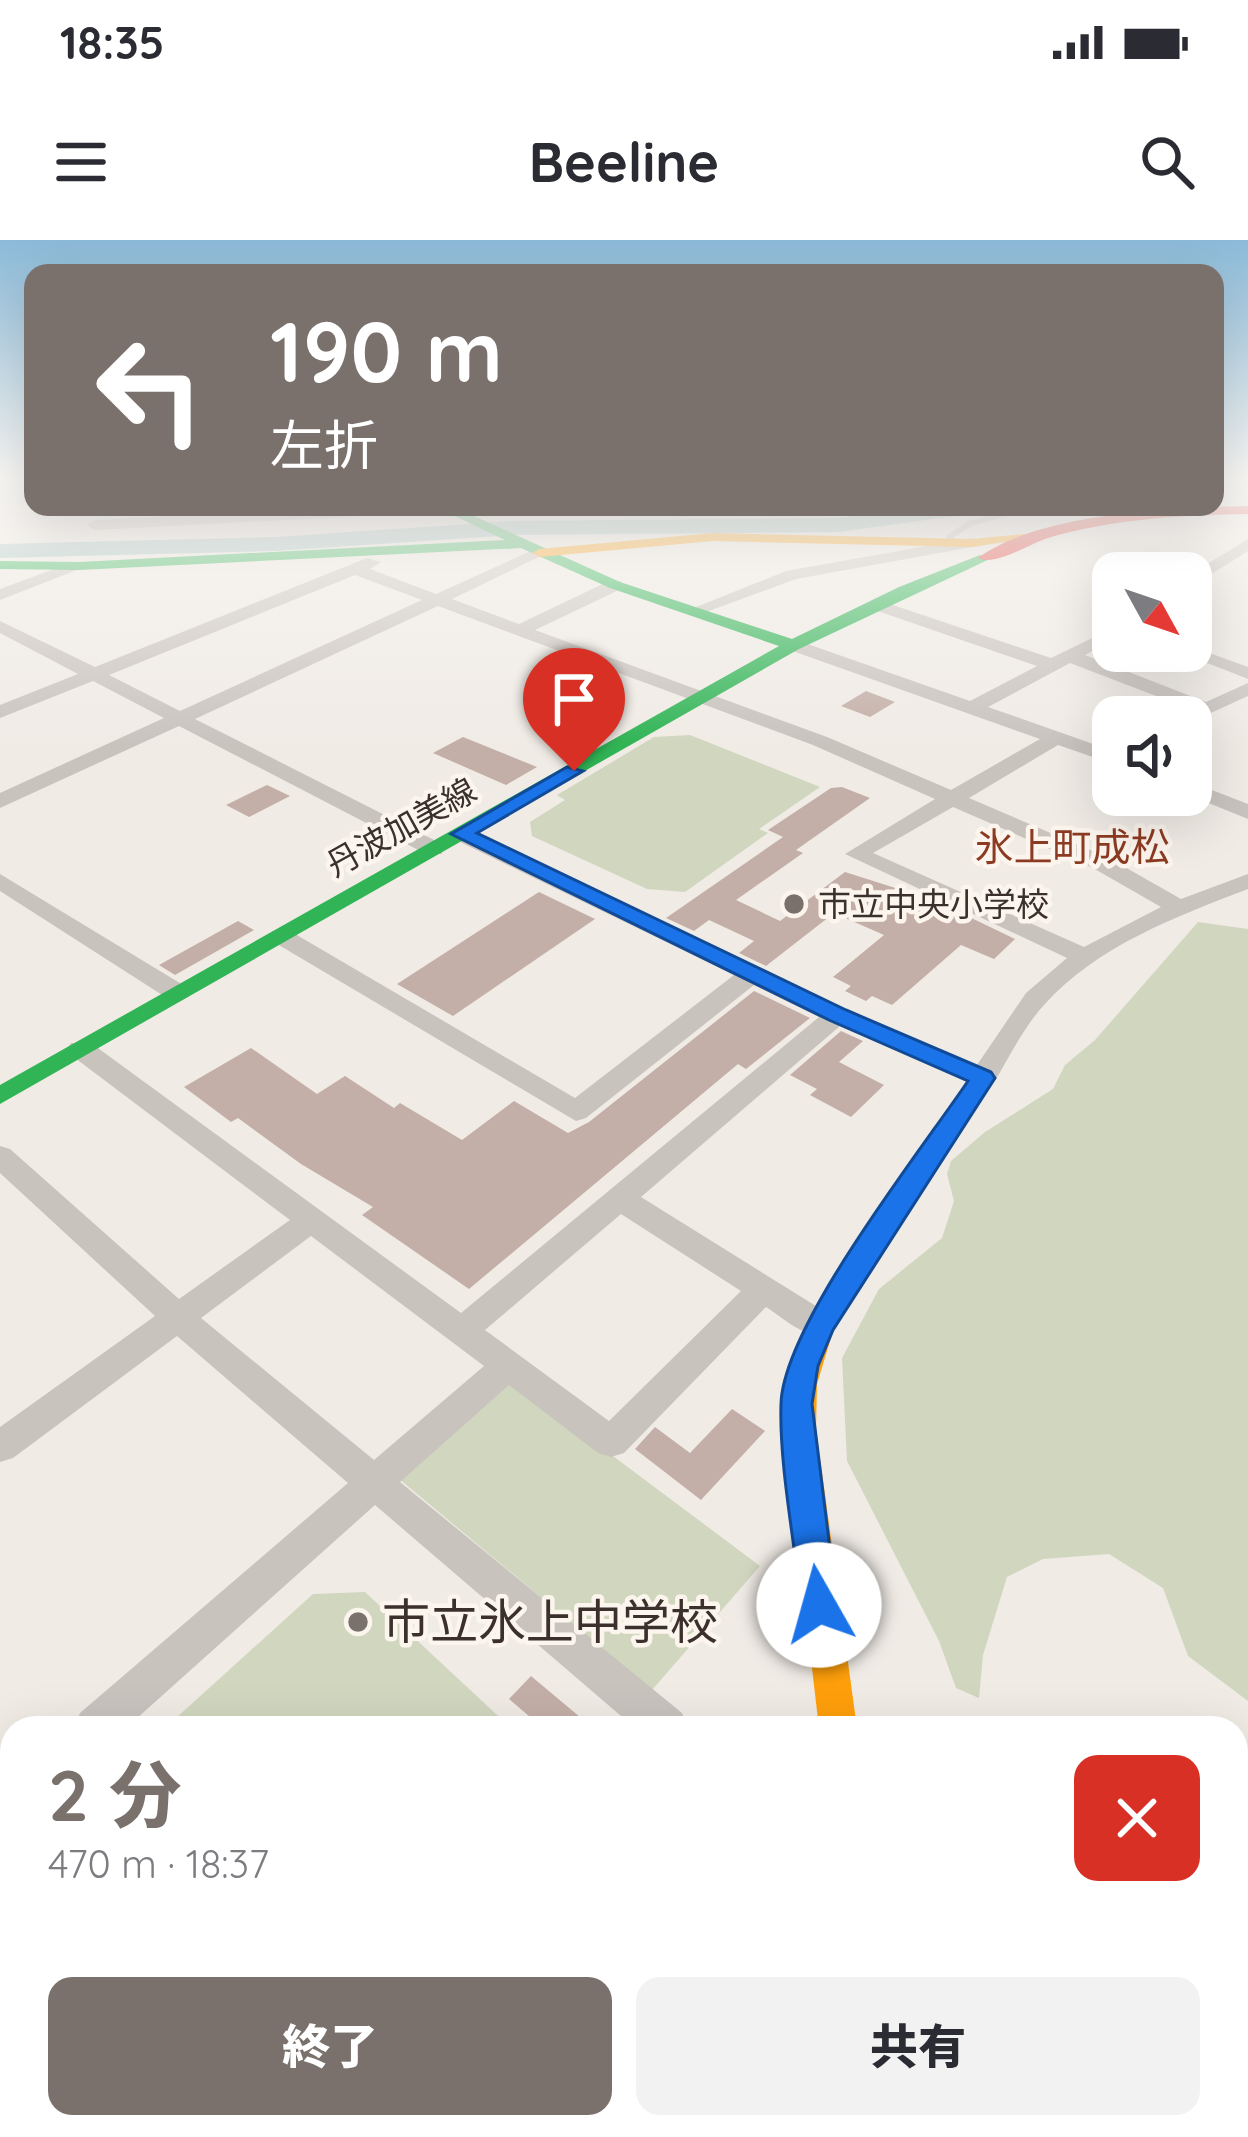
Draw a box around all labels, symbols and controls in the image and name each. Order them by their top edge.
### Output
text: 18:35 [60,14,165,70]
text: Beeline [529,128,719,196]
icon: menu [48,129,114,195]
icon: search [1134,129,1200,195]
text: 190 m [270,298,503,403]
icon: left [72,312,228,468]
text: 左折 [270,411,378,479]
north arrow [1092,552,1212,672]
map controls [1092,552,1212,816]
pin [523,648,625,771]
icon: arrive [541,666,607,732]
button: sound [1092,696,1212,816]
street label: 丹波加美線 [319,769,483,884]
district label: 氷上町成松 [974,822,1170,871]
place label: 市立中央小学校 [818,883,1049,924]
marker: 市立中央小学校 [781,891,807,917]
position arrow [756,1542,882,1668]
place label: 市立氷上中学校 [382,1591,718,1651]
marker: 市立氷上中学校 [345,1609,371,1635]
text: 2 分 [48,1749,181,1839]
button: close [1074,1755,1200,1881]
text: 470 m · 18:37 [48,1839,269,1888]
button: 終了 [48,1977,612,2115]
button: 共有 [636,1977,1200,2115]

